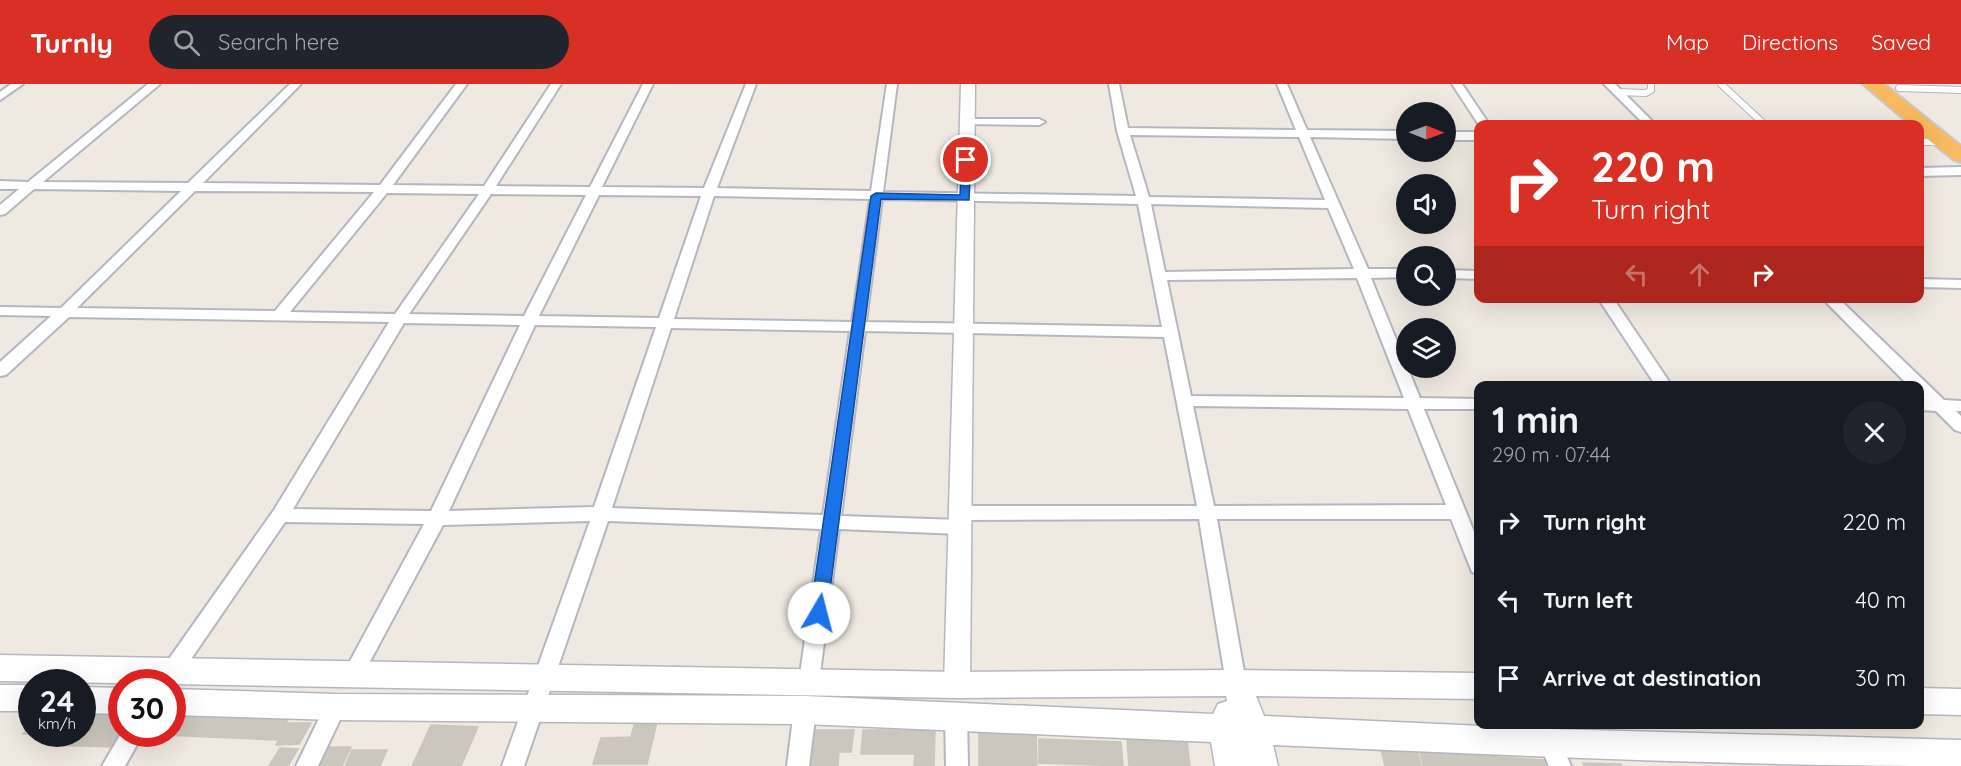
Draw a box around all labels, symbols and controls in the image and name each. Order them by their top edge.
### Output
search box [149,15,569,69]
text: Turnly [30,25,113,60]
icon: search [170,26,203,59]
text: Search here [218,28,339,56]
text: Map [1666,29,1709,55]
text: Directions [1742,29,1838,55]
text: Saved [1871,29,1931,55]
north arrow [1396,102,1456,162]
map controls [1396,102,1456,378]
pin [940,134,991,185]
text: 220 m [1591,140,1715,193]
icon: arrive [949,143,982,176]
icon: right [1492,144,1570,222]
button: sound [1396,174,1456,234]
text: Turn right [1591,192,1710,226]
button: search [1396,246,1456,306]
icon: left [1620,258,1653,291]
icon: ahead [1683,258,1716,291]
icon: right [1746,258,1779,291]
button: layers [1396,318,1456,378]
text: 1 min [1492,397,1579,442]
button: close [1843,401,1906,464]
text: 290 m · 07:44 [1492,442,1611,467]
icon: right [1492,506,1525,539]
text: Turn right [1543,508,1647,536]
text: 220 m [1842,508,1906,536]
position arrow [787,581,851,645]
icon: left [1492,584,1525,617]
text: Turn left [1543,586,1633,614]
text: 40 m [1855,586,1906,614]
icon: arrive [1492,662,1525,695]
text: Arrive at destination [1543,664,1761,692]
text: 30 m [1855,664,1906,692]
speed limit sign: 30 [108,669,186,747]
text: 24 [40,682,74,720]
text: km/h [38,714,76,733]

